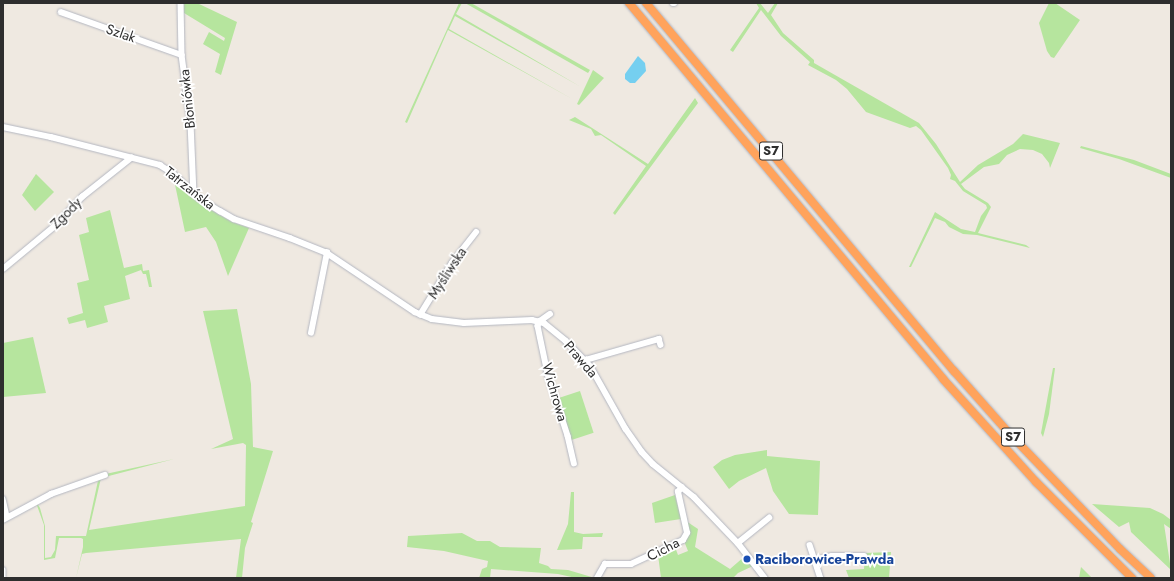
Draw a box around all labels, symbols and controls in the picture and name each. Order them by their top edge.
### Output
street label: Szlak [104,20,138,46]
street label: Błoniówka [176,69,198,129]
road number: S7 [759,140,783,162]
street label: Tatrzańska [161,163,219,213]
street label: Zgody [47,194,85,232]
street label: Myśliwska [424,244,470,302]
street label: Prawda [561,337,601,381]
street label: Wichrowa [539,361,571,423]
road number: S7 [1001,426,1025,448]
street label: Cicha [644,534,682,564]
place label: Raciborowice-Prawda [755,551,894,567]
marker: Raciborowice-Prawda [742,554,752,564]

